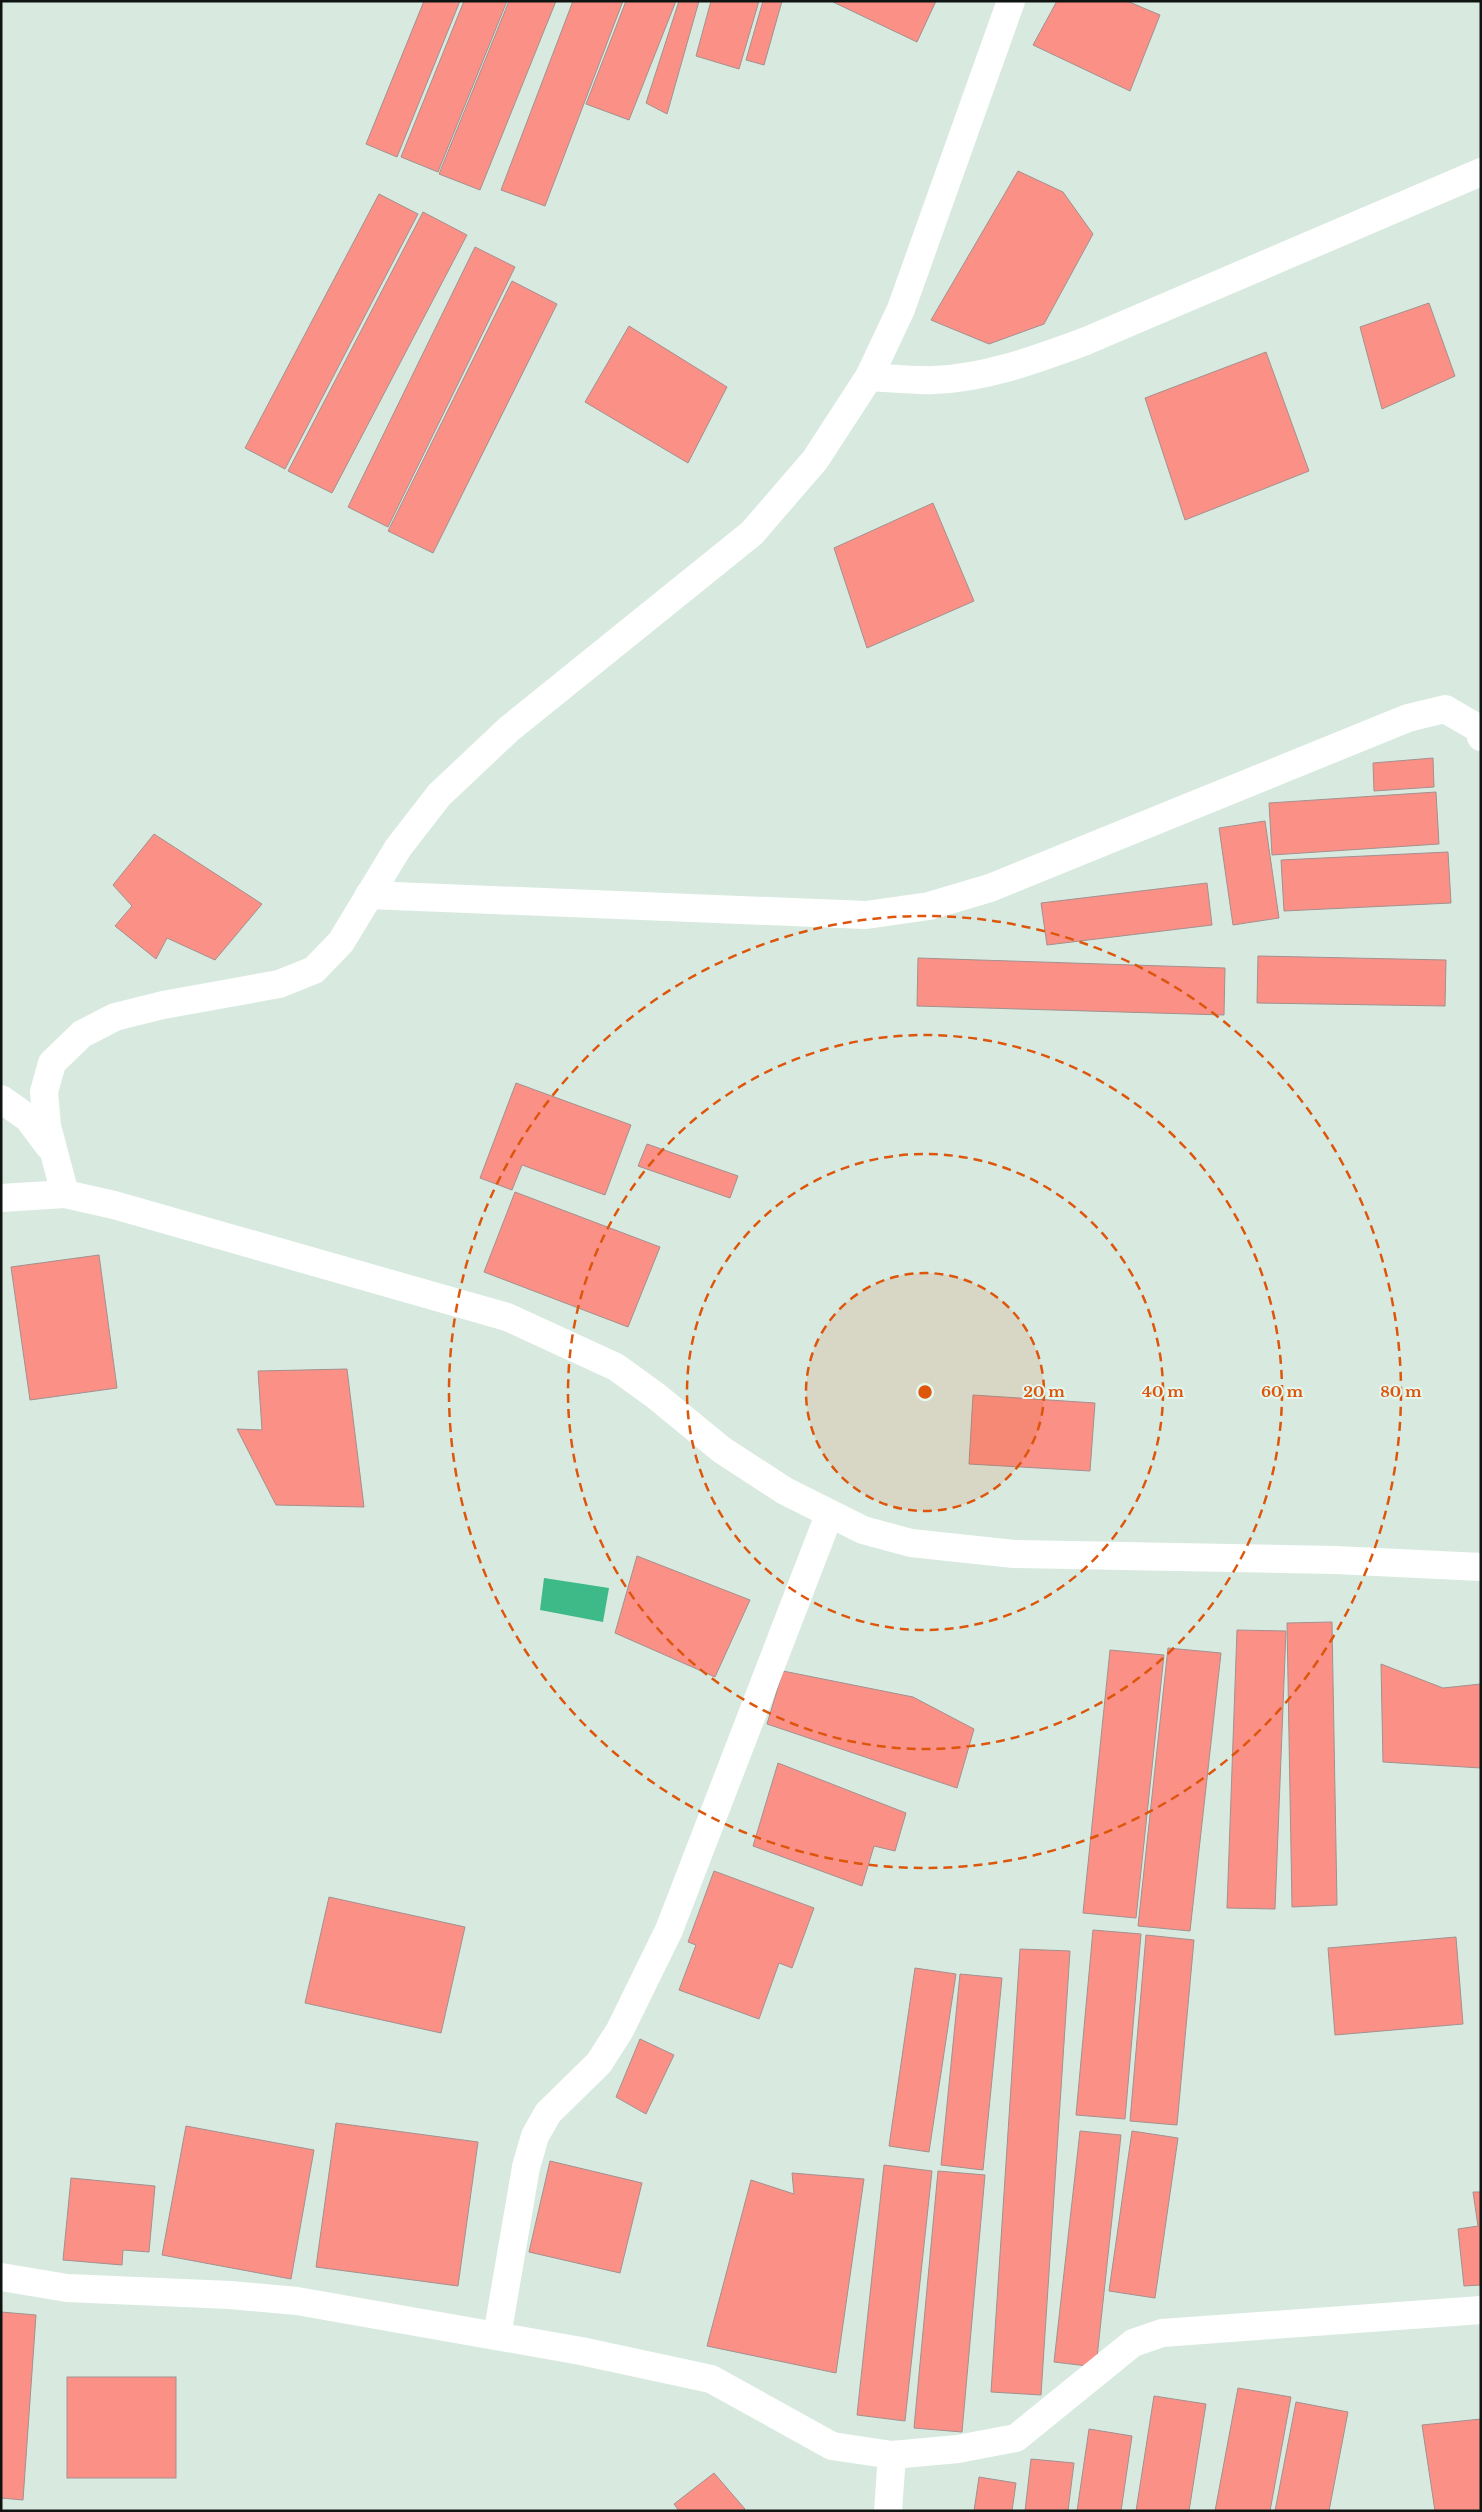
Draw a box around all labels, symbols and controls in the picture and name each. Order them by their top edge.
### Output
text: 20 m [1023,1382,1065,1401]
text: 40 m [1142,1382,1184,1401]
text: 60 m [1261,1382,1303,1401]
text: 80 m [1380,1382,1422,1401]
centre of rings [916,1383,934,1401]

